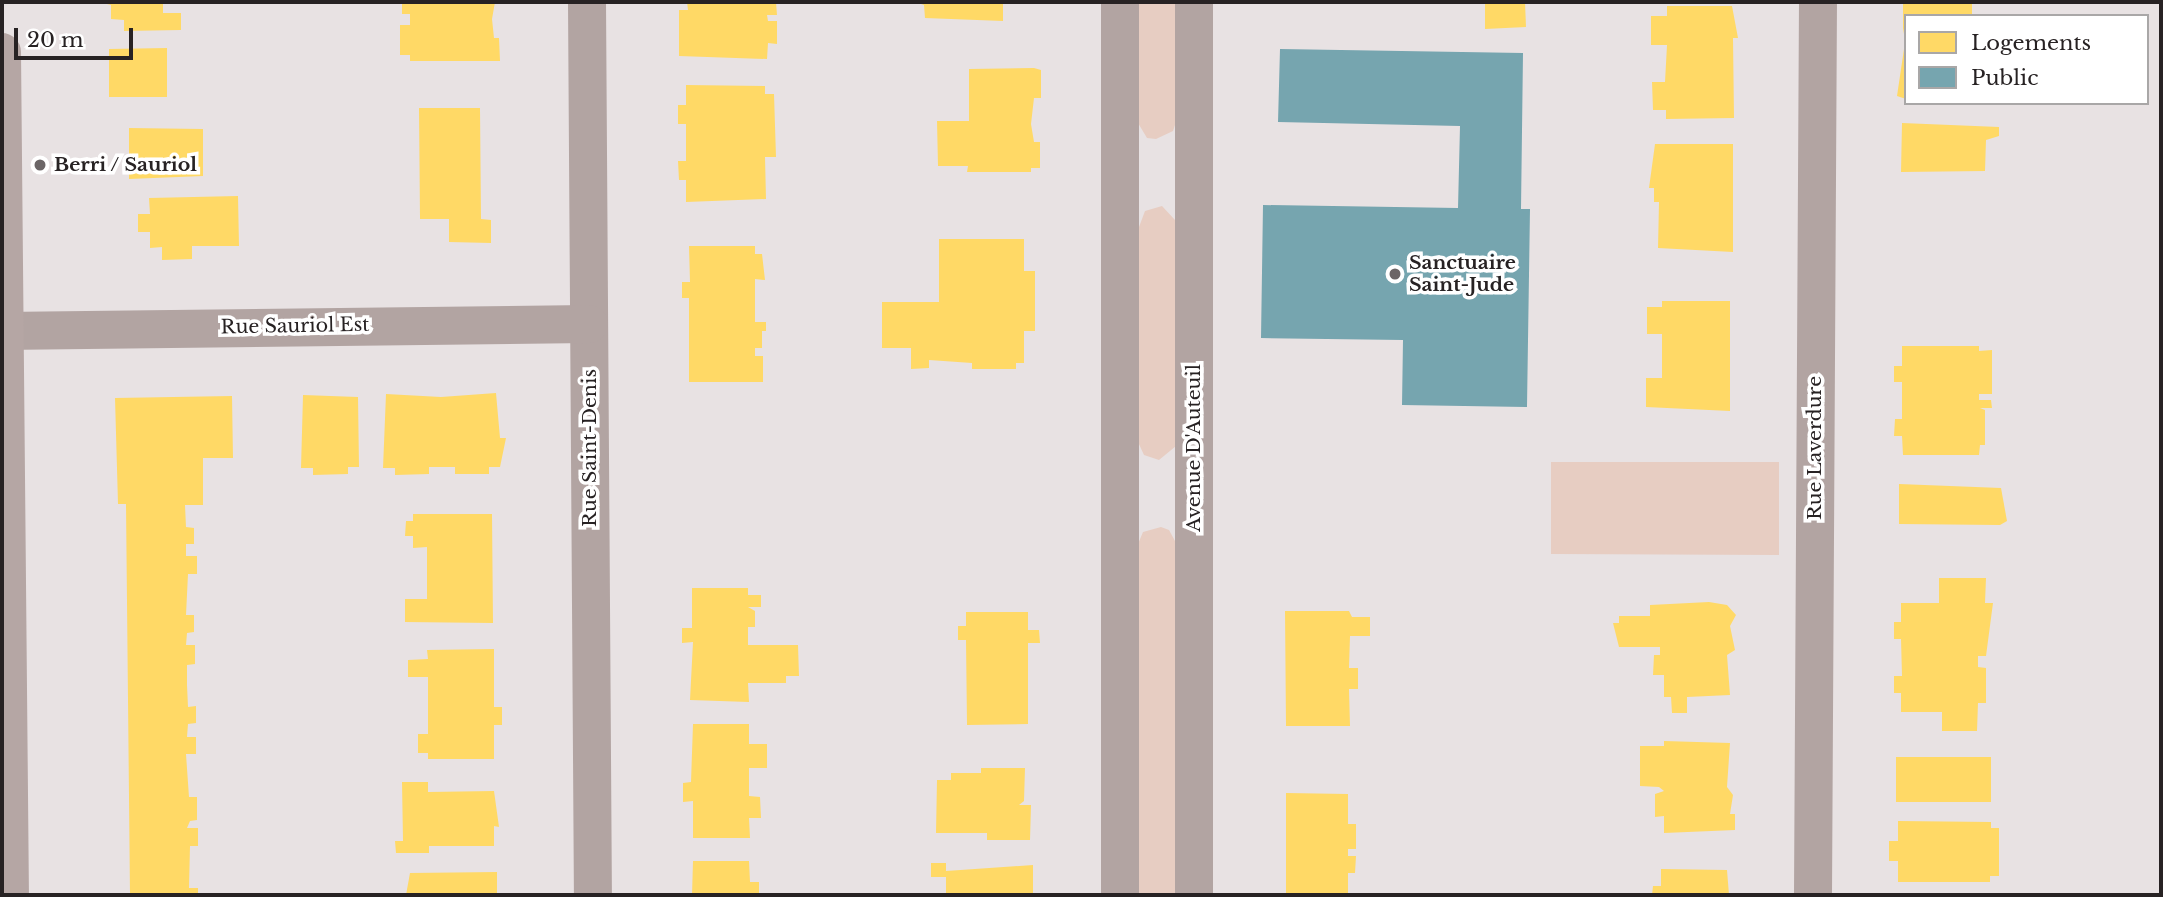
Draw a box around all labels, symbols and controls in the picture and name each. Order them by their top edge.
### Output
scale bar [18,14,136,58]
legend [1904,14,2149,105]
text: 20 m [27,27,84,53]
text: Logements [1971,30,2091,56]
text: Public [1971,65,2038,91]
place label: Berri / Sauriol [54,154,198,176]
marker: Berri / Sauriol [32,157,48,173]
place label: Sanctuaire Saint-Jude [1409,252,1516,296]
marker: Sanctuaire Saint-Jude [1387,266,1403,282]
street label: Rue Sauriol Est [220,313,370,339]
street label: Avenue D'Auteuil [1183,364,1205,532]
street label: Rue Saint-Denis [579,369,601,527]
street label: Rue Laverdure [1804,376,1826,520]

